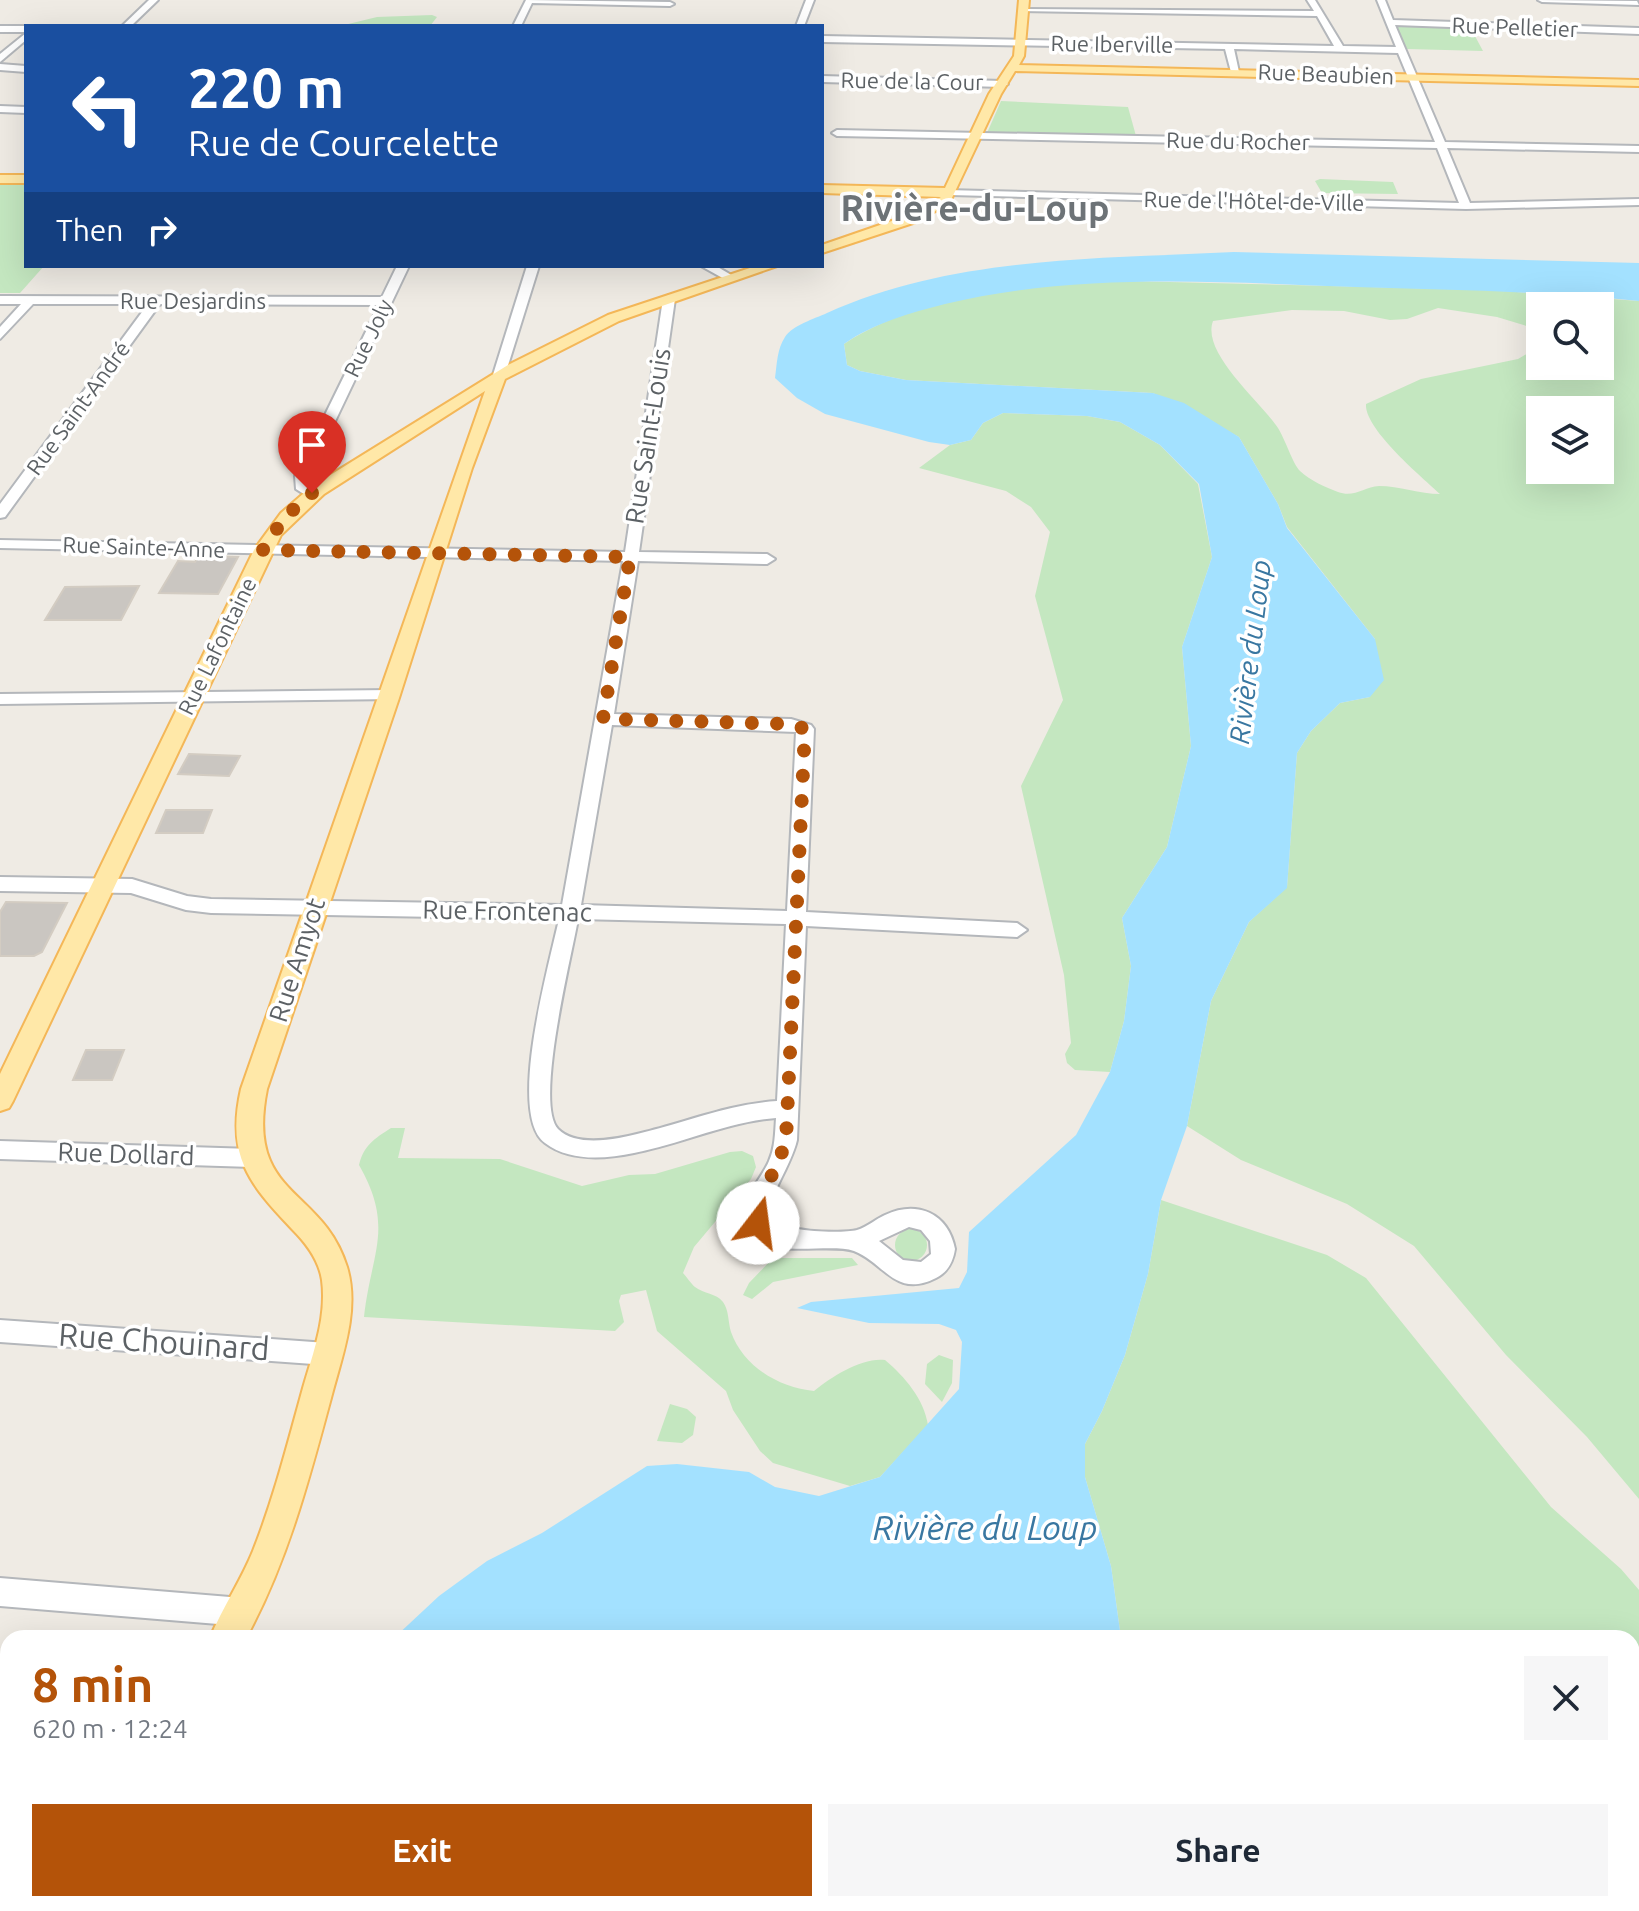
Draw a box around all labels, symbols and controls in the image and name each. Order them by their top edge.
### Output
street label: Rue Pelletier [1451,12,1579,41]
street label: Rue Iberville [1050,30,1174,57]
icon: left [56,56,160,160]
text: 220 m [188,56,344,119]
street label: Rue Beaubien [1257,59,1395,88]
street label: Rue de la Cour [840,67,984,94]
text: Rue de Courcelette [188,122,499,163]
street label: Rue du Rocher [1166,127,1311,154]
street label: Rue de l'Hôtel-de-Ville [1143,186,1365,215]
district label: Rivière-du-Loup [840,187,1110,228]
icon: right [140,208,184,252]
text: Then [56,213,124,247]
street label: Rue Desjardins [120,288,266,313]
map controls [1526,292,1614,484]
button: search [1526,292,1614,380]
street label: Rue Joly [338,294,397,381]
street label: Rue Saint-André [21,336,134,479]
street label: Rue Saint-Louis [619,346,676,526]
button: layers [1526,396,1614,484]
pin [278,411,346,493]
icon: arrive [290,423,334,467]
street label: Rue Sainte-Anne [62,531,226,562]
water label: Rivière du Loup [1223,558,1276,746]
street label: Rue Lafontaine [172,573,261,719]
street label: Rue Amyot [263,894,330,1025]
street label: Rue Frontenac [422,895,592,926]
street label: Rue Dollard [57,1137,195,1170]
position arrow [716,1181,800,1265]
street label: Rue Chouinard [57,1316,271,1366]
water label: Rivière du Loup [873,1508,1097,1546]
button: close [1524,1656,1608,1740]
text: 8 min [32,1657,153,1711]
text: 620 m · 12:24 [32,1714,188,1743]
button: Exit [32,1804,812,1896]
button: Share [828,1804,1608,1896]

